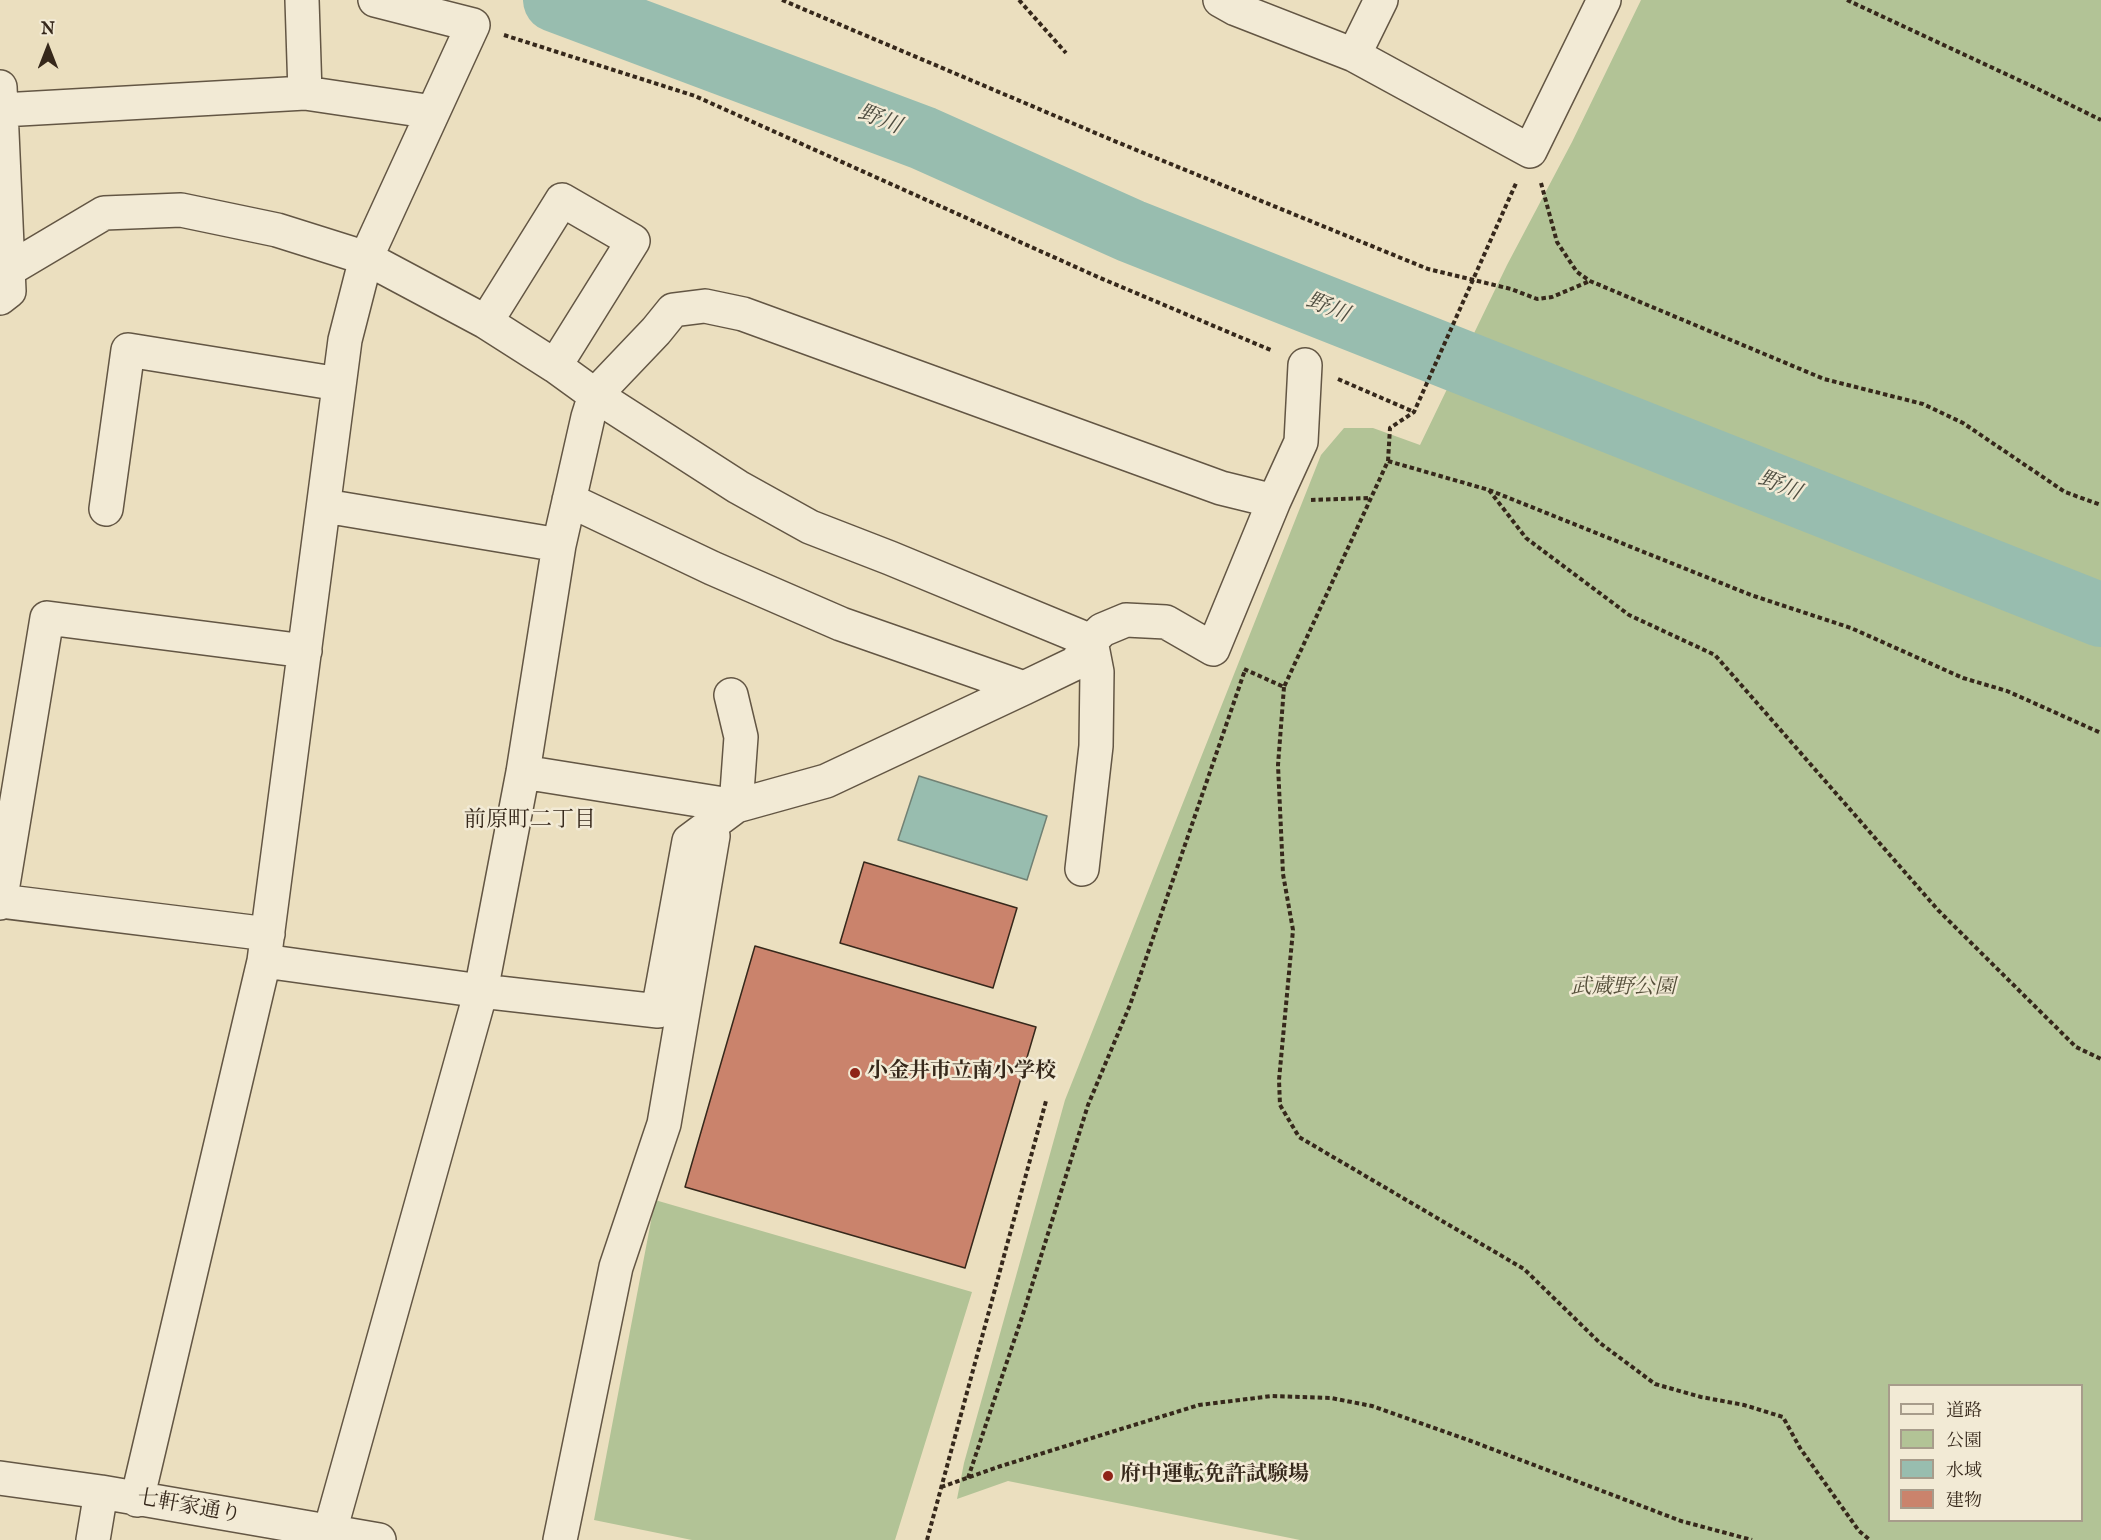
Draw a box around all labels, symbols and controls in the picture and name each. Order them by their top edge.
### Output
north arrow [18,18,78,78]
text: N [41,20,55,40]
water label: 野川 [854,101,904,141]
water label: 野川 [1302,289,1352,329]
water label: 野川 [1754,467,1804,507]
district label: 前原町二丁目 [464,808,596,834]
park label: 武蔵野公園 [1571,976,1675,1002]
place label: 小金井市立南小学校 [867,1060,1056,1086]
marker: 小金井市立南小学校 [848,1066,862,1080]
legend [1888,1384,2083,1522]
text: 道路 [1946,1400,1982,1423]
text: 公園 [1946,1430,1982,1453]
text: 水域 [1946,1460,1982,1483]
place label: 府中運転免許試験場 [1120,1463,1309,1489]
marker: 府中運転免許試験場 [1101,1469,1115,1483]
street label: 七軒家通り [135,1486,243,1530]
text: 建物 [1946,1490,1982,1513]

